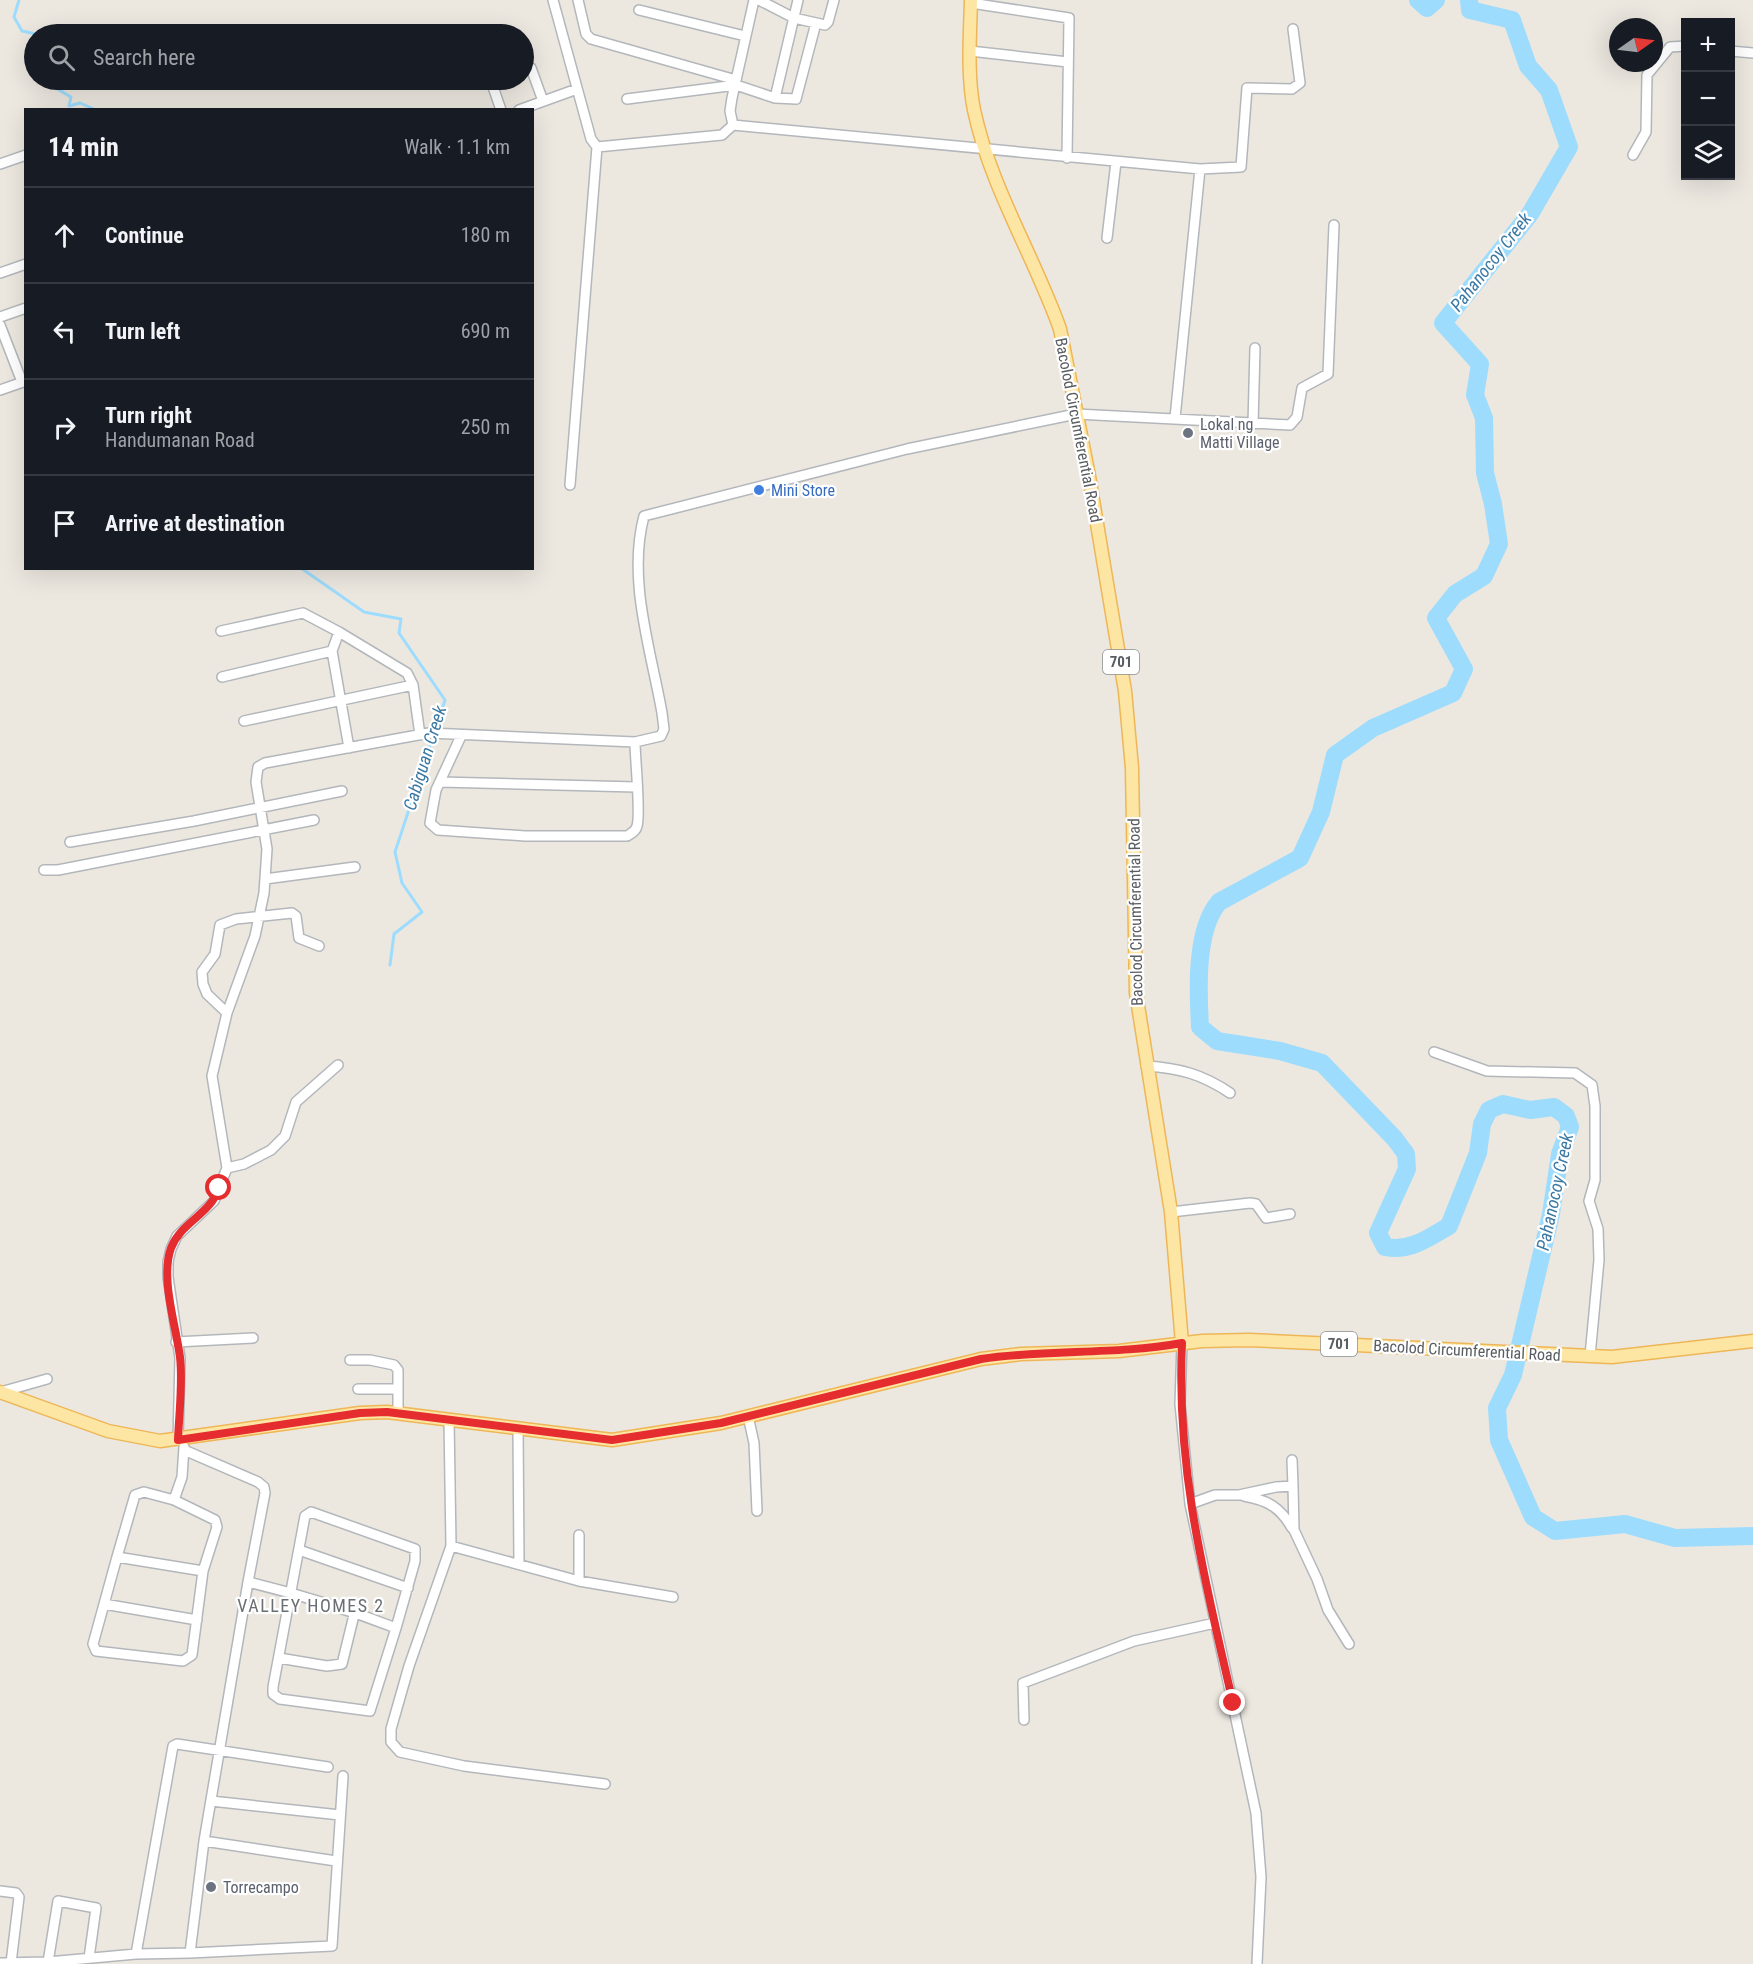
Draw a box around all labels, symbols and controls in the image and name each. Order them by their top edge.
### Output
north arrow [1609,18,1663,72]
map controls [1681,18,1735,180]
button: + [1681,18,1735,72]
search box [24,24,534,90]
icon: search [45,41,78,74]
text: Search here [93,45,195,70]
button: − [1681,72,1735,126]
button: layers [1681,126,1735,180]
text: 14 min [48,132,119,162]
text: Walk · 1.1 km [404,135,510,159]
water label: Pahanocoy Creek [1446,207,1536,315]
icon: ahead [48,219,81,252]
text: Continue [105,223,184,248]
text: 180 m [461,223,510,247]
icon: left [48,315,81,348]
text: Turn left [105,319,180,344]
text: 690 m [461,319,510,343]
street label: Bacolod Circumferential Road [1051,336,1106,524]
text: Turn right [105,403,192,428]
icon: right [48,411,81,444]
text: 250 m [461,415,510,439]
place label: Lokal ng Matti Village [1200,415,1280,452]
marker: Lokal ng Matti Village [1181,426,1195,440]
text: Handumanan Road [105,428,255,452]
place label: Mini Store [771,481,835,500]
marker: Mini Store [752,483,766,497]
icon: arrive [48,507,81,540]
text: Arrive at destination [105,511,285,536]
road number: 701 [1103,650,1139,674]
water label: Cabiguan Creek [399,702,451,813]
street label: Bacolod Circumferential Road [1124,818,1147,1006]
water label: Pahanocoy Creek [1532,1130,1577,1252]
route start [205,1174,231,1200]
road number: 701 [1321,1332,1357,1356]
street label: Bacolod Circumferential Road [1373,1336,1561,1365]
district label: VALLEY HOMES 2 [237,1595,385,1616]
route end [1219,1689,1245,1715]
place label: Torrecampo [223,1878,299,1897]
marker: Torrecampo [204,1880,218,1894]

